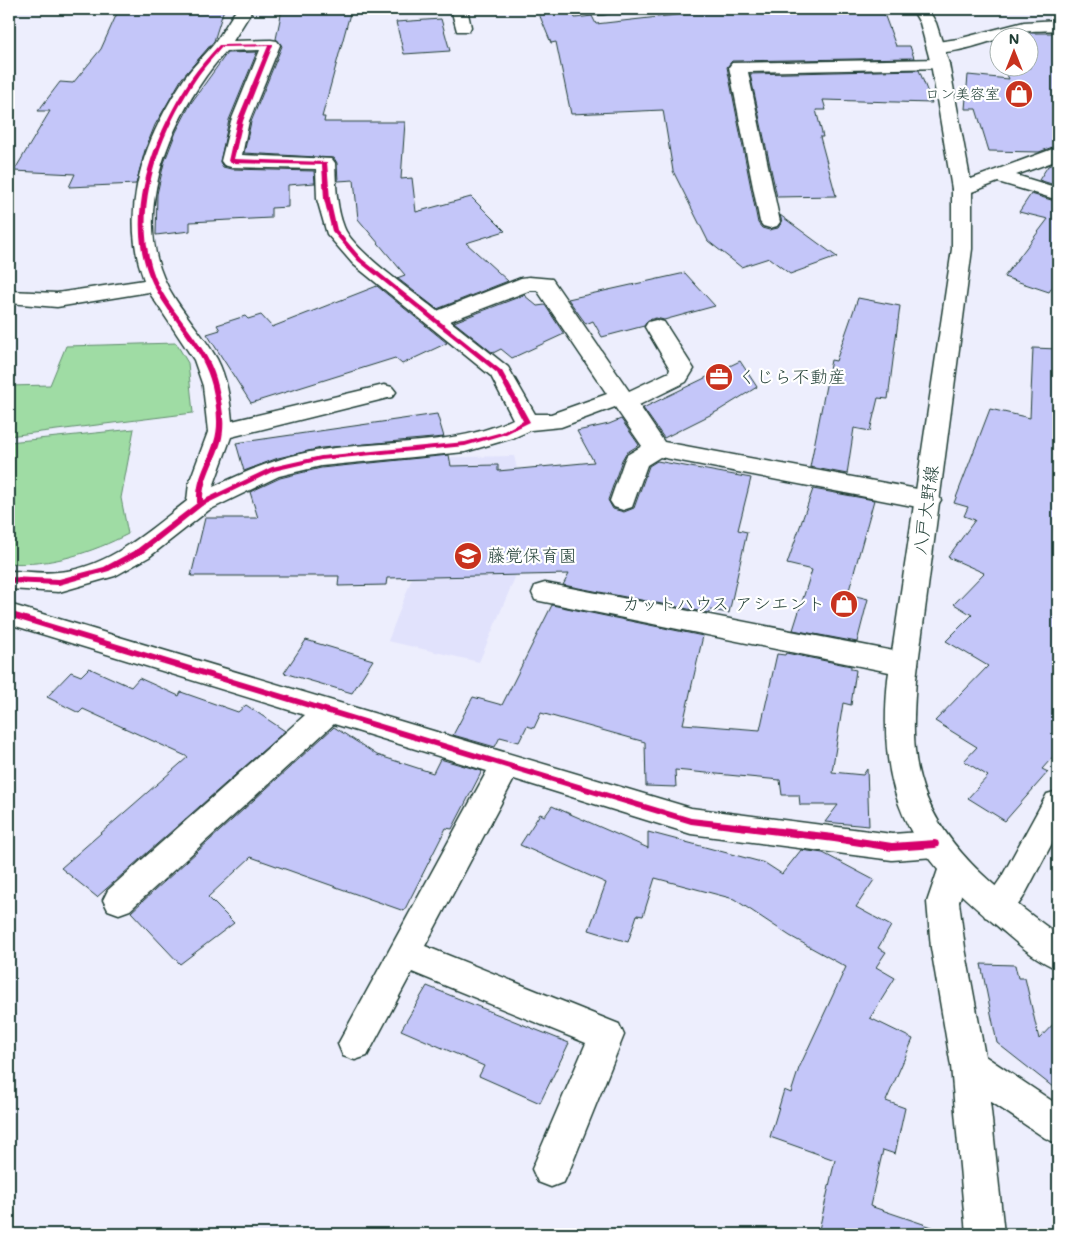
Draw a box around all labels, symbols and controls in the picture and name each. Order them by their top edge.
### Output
north arrow [990,28,1040,78]
text: N [1009,29,1019,48]
shop icon: ロン美容室 [1004,79,1034,109]
place label: ロン美容室 [925,83,1000,103]
office icon: くじら不動産 [704,362,734,392]
place label: くじら不動産 [738,364,846,388]
street label: 八戸大野線 [907,464,943,556]
school or university icon: 藤覚保育園 [453,541,483,571]
place label: 藤覚保育園 [487,543,577,567]
shop icon: カットハウス アシエント [829,589,859,619]
place label: カットハウス アシエント [622,591,825,615]

